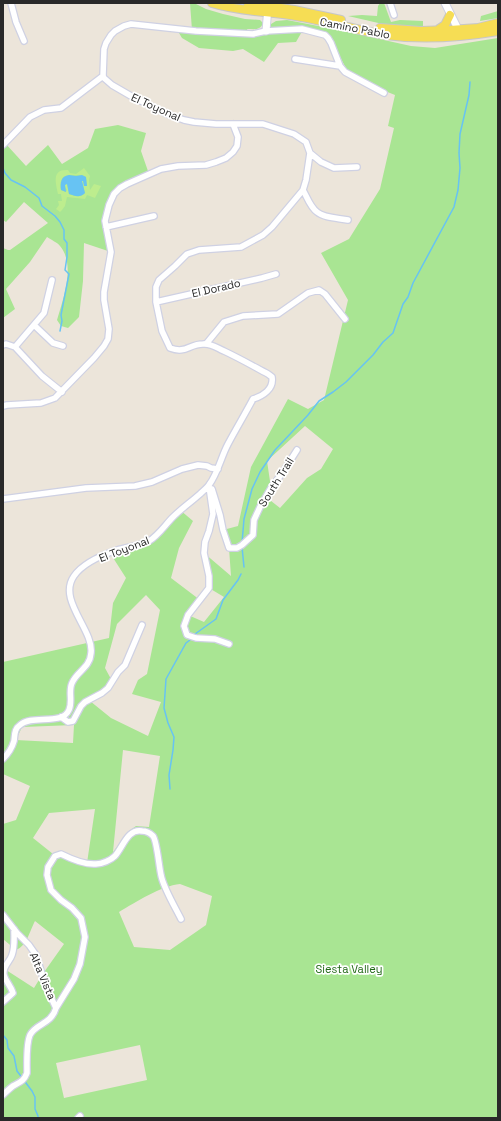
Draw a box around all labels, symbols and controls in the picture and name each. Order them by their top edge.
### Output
street label: Camino Pablo [319,14,392,42]
street label: El Toyonal [129,90,183,124]
street label: El Dorado [190,276,242,300]
street label: South Trail [255,455,297,509]
street label: El Toyonal [97,533,151,565]
street label: Alta Vista [27,950,60,1002]
park label: Siesta Valley [315,962,383,976]

